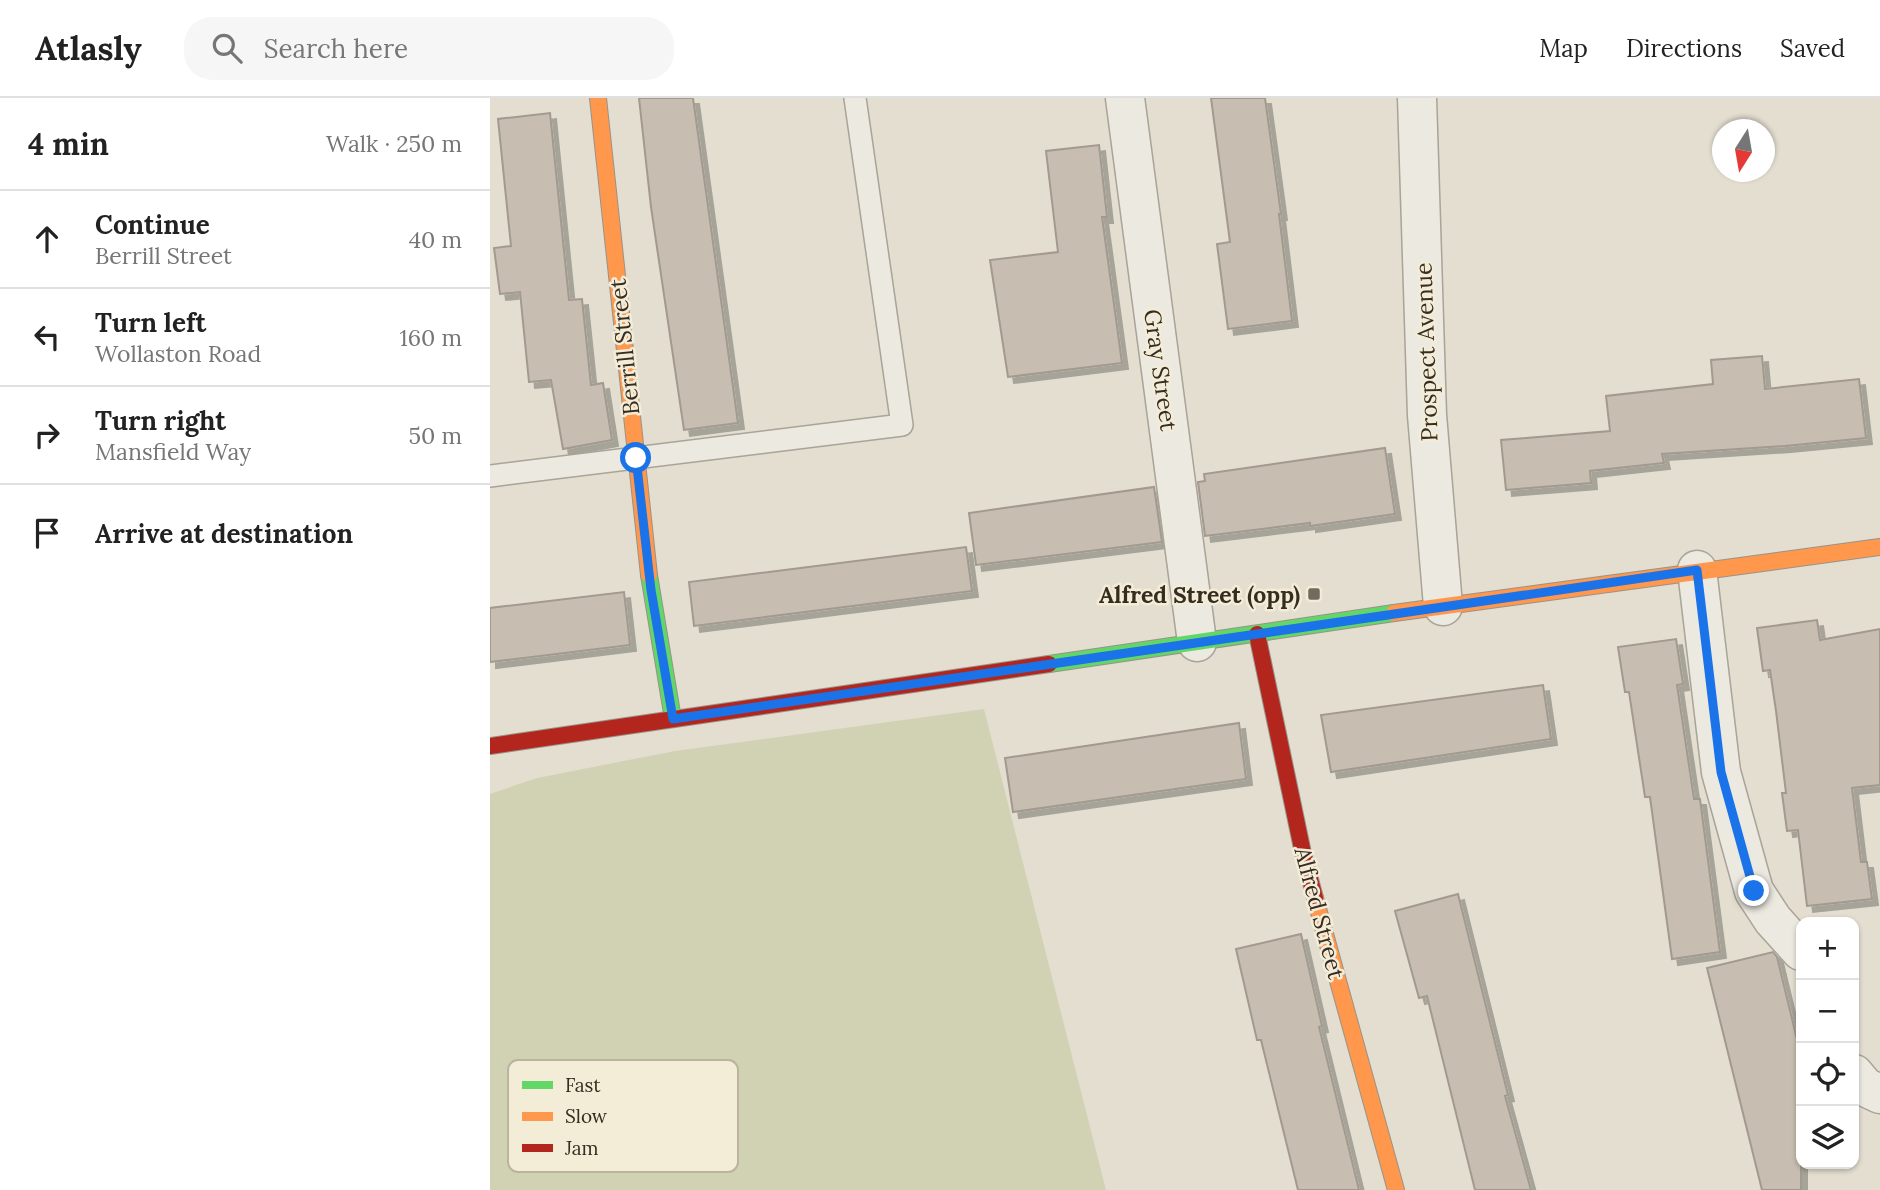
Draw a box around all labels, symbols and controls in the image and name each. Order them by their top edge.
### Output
search box [184,17,674,80]
text: Atlasly [35,27,142,69]
icon: search [208,29,246,67]
text: Search here [264,32,408,65]
text: Map [1539,33,1588,64]
text: Directions [1626,33,1742,64]
text: Saved [1780,33,1845,64]
north arrow [1712,119,1775,182]
text: 4 min [28,125,109,163]
text: Walk · 250 m [326,129,462,158]
text: Continue [95,208,210,241]
icon: ahead [28,220,66,258]
text: 40 m [409,225,462,254]
text: Berrill Street [95,241,232,270]
street label: Prospect Avenue [1408,262,1444,442]
street label: Berrill Street [602,277,646,417]
text: Turn left [95,306,206,339]
street label: Gray Street [1138,307,1184,433]
icon: left [28,318,66,356]
text: 160 m [399,323,462,352]
text: Wollaston Road [95,339,261,368]
text: Turn right [95,404,226,437]
icon: right [28,416,66,454]
text: 50 m [409,421,462,450]
text: Mansfield Way [95,437,251,466]
route start [620,442,651,473]
icon: arrive [28,514,66,552]
text: Arrive at destination [95,517,353,550]
place label: Alfred Street (opp) [1099,580,1300,610]
marker: Alfred Street (opp) [1306,586,1322,602]
street label: Alfred Street [1288,843,1352,982]
route end [1738,875,1769,906]
map controls [1796,917,1859,1169]
button: + [1796,917,1859,980]
button: − [1796,980,1859,1043]
button: locate [1796,1043,1859,1106]
legend [508,1060,738,1172]
text: Fast [565,1073,601,1097]
text: Slow [565,1104,608,1128]
button: layers [1796,1106,1859,1169]
text: Jam [564,1136,599,1160]

